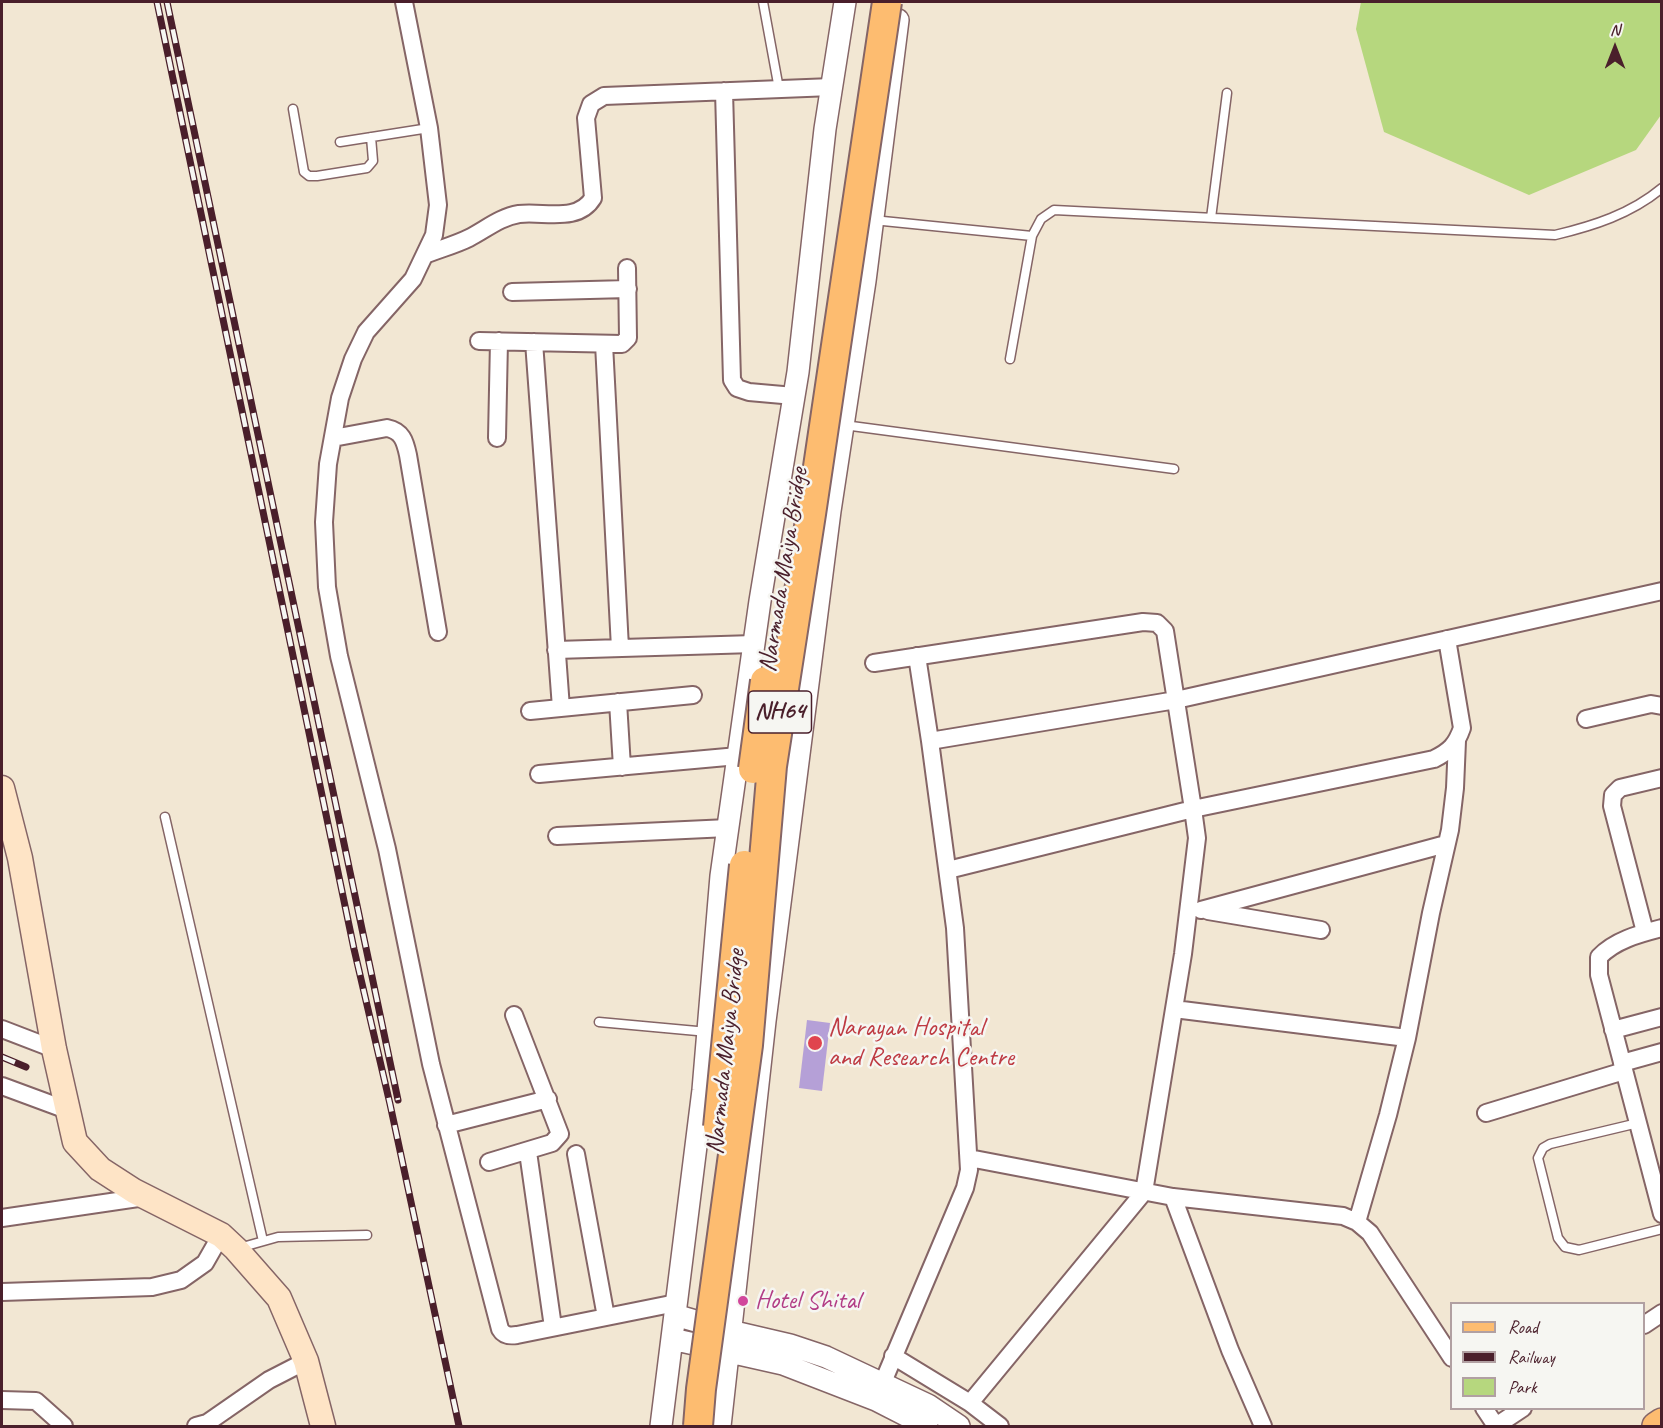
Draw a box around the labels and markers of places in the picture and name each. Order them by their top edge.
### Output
place label: Narayan Hospital and Research Centre [828,1012,1014,1074]
marker: Narayan Hospital and Research Centre [806,1034,824,1052]
place label: Hotel Shital [755,1285,860,1317]
marker: Hotel Shital [736,1294,750,1308]

